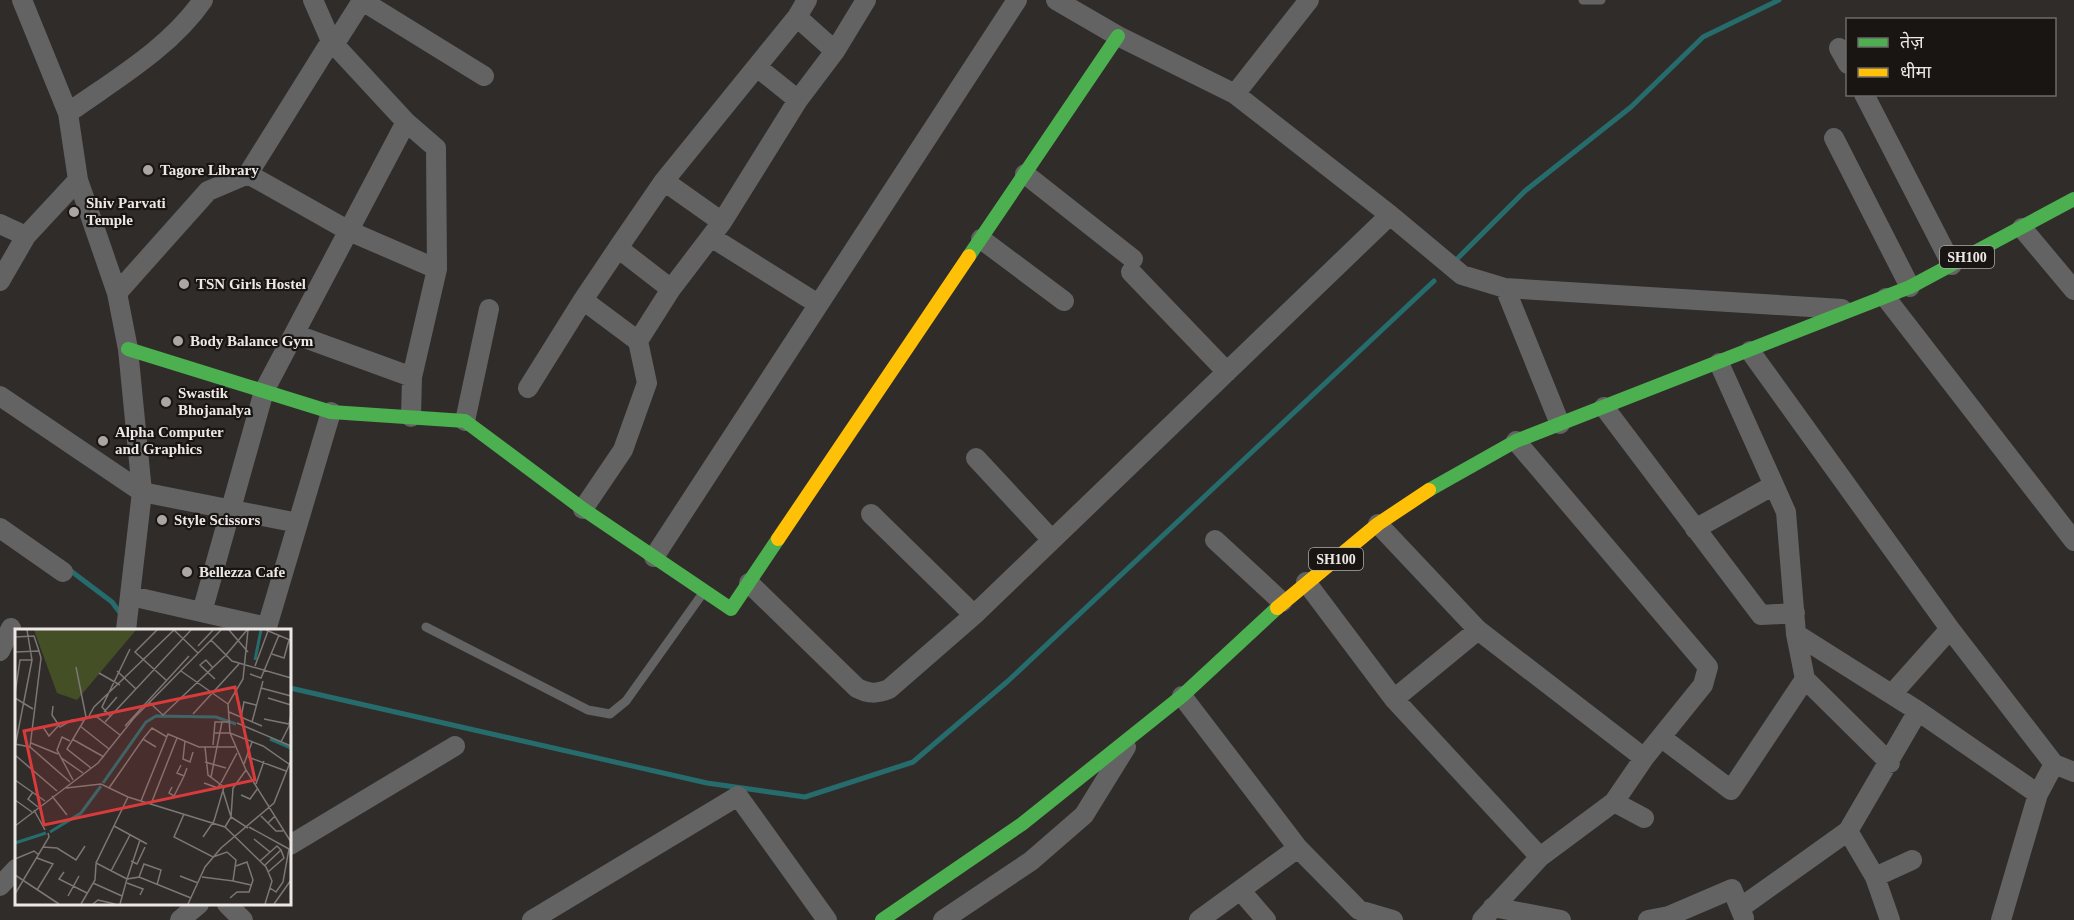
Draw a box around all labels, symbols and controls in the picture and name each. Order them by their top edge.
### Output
legend [1846,18,2056,96]
text: तेज़ [1900,31,1924,52]
text: धीमा [1900,62,1931,82]
place label: Tagore Library [160,162,259,178]
marker: Tagore Library [141,163,155,177]
place label: Shiv Parvati Temple [86,195,166,228]
marker: Shiv Parvati Temple [67,205,81,219]
road number: SH100 [1940,246,1994,268]
place label: TSN Girls Hostel [196,276,306,292]
marker: TSN Girls Hostel [177,277,191,291]
place label: Body Balance Gym [190,333,314,349]
marker: Body Balance Gym [171,334,185,348]
place label: Swastik Bhojanalya [178,385,252,418]
marker: Swastik Bhojanalya [159,395,173,409]
place label: Alpha Computer and Graphics [115,424,224,457]
marker: Alpha Computer and Graphics [96,434,110,448]
place label: Style Scissors [174,512,260,528]
marker: Style Scissors [155,513,169,527]
road number: SH100 [1309,548,1363,570]
place label: Bellezza Cafe [199,564,286,580]
marker: Bellezza Cafe [180,565,194,579]
inset map [15,629,291,905]

